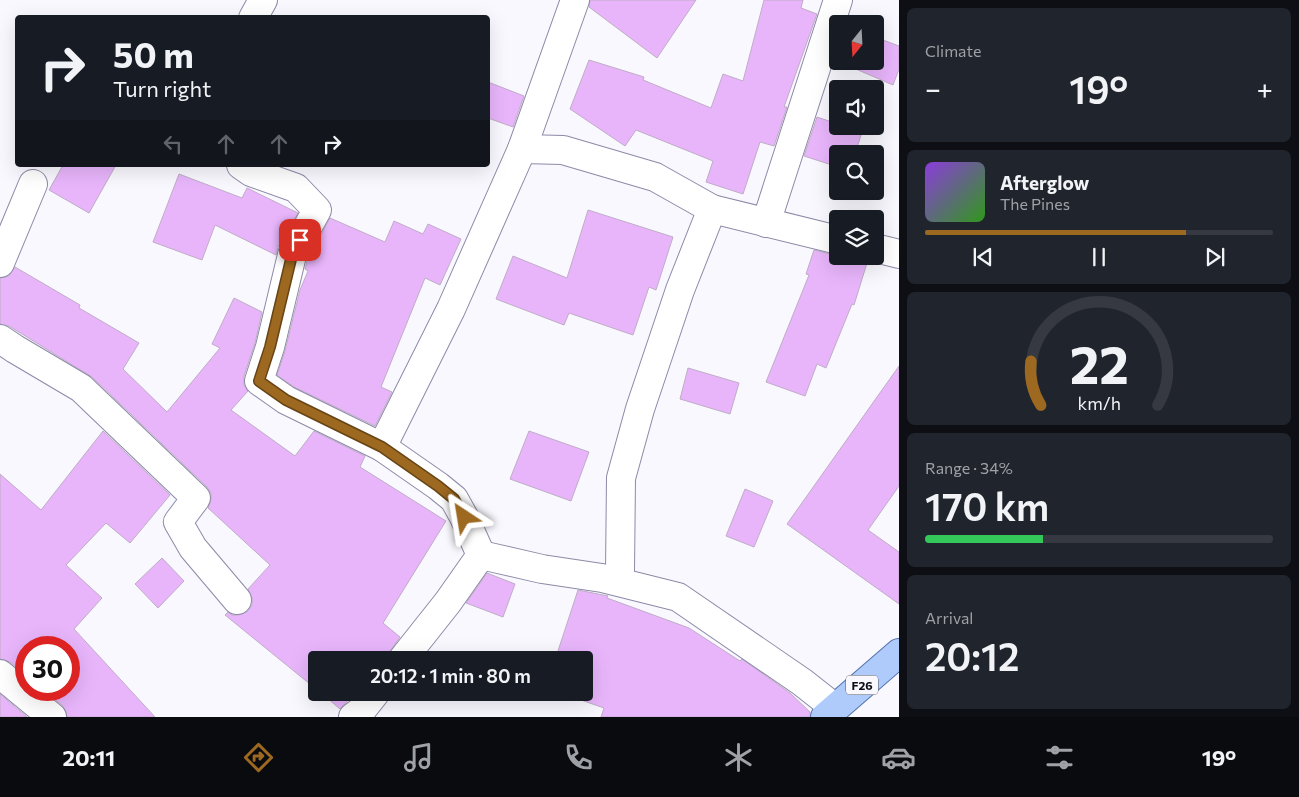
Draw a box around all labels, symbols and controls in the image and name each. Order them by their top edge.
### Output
north arrow [829,15,884,70]
map controls [829,15,884,265]
text: 50 m [113,32,194,75]
icon: right [30,35,95,100]
text: Climate [925,41,981,60]
text: 19° [1069,65,1128,112]
text: − [925,71,941,105]
text: + [1257,71,1273,105]
text: Turn right [113,75,211,102]
button: sound [829,80,884,135]
icon: left [159,130,187,158]
icon: ahead [212,130,240,158]
icon: ahead [265,130,293,158]
icon: right [318,130,346,158]
button: search [829,145,884,200]
text: Afterglow [1000,171,1089,194]
text: The Pines [1000,194,1070,213]
button: layers [829,210,884,265]
pin [279,219,321,261]
icon: arrive [286,226,314,254]
icon: previous [969,243,997,271]
icon: pause [1085,243,1113,271]
icon: next [1201,243,1229,271]
text: 22 [1069,331,1129,395]
text: km/h [1077,392,1121,414]
text: Range · 34% [925,458,1013,477]
text: 170 km [925,482,1049,529]
position arrow [437,490,489,542]
text: Arrival [925,608,973,627]
text: 20:12 [925,632,1019,679]
speed limit sign: 30 [15,636,80,701]
text: 20:12 · 1 min · 80 m [370,664,531,687]
road number: F26 [846,676,878,694]
icon: directions [241,740,276,775]
icon: music [401,740,436,775]
icon: phone [561,740,596,775]
icon: climate [721,740,756,775]
icon: car [881,740,916,775]
icon: filters [1042,740,1077,775]
text: 20:11 [63,744,115,771]
text: 19° [1202,744,1236,771]

